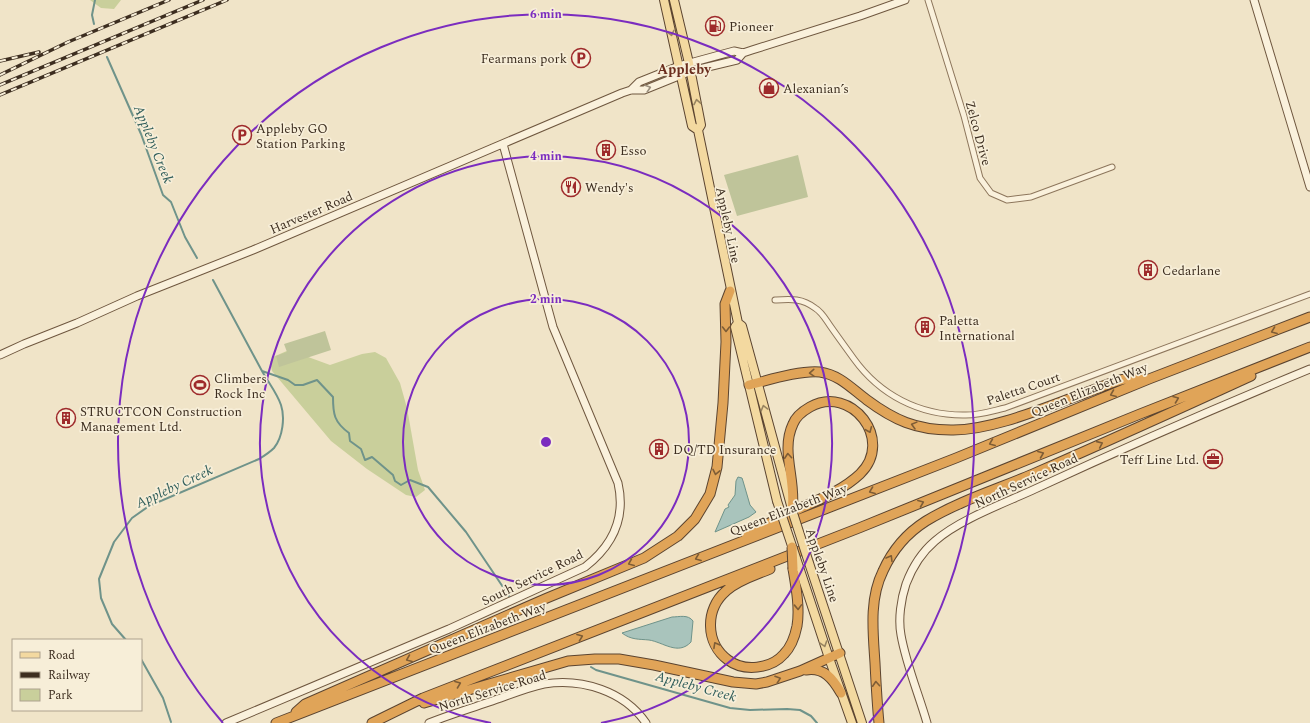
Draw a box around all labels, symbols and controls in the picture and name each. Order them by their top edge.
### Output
text: 6 min [530,5,563,24]
fuel station icon: Pioneer [704,15,726,37]
place label: Pioneer [729,17,774,37]
one-way arrow [667,30,675,36]
parking icon: Fearmans pork [570,47,592,69]
place label: Fearmans pork [481,49,567,69]
district label: Appleby [657,59,712,80]
shop icon: Alexanian’s [758,77,780,99]
place label: Alexanian’s [783,79,849,99]
one-way arrow [645,84,652,93]
one-way arrow [693,98,701,105]
street label: Zelco Drive [960,99,996,168]
water label: Appleby Creek [128,101,179,187]
place label: Appleby GO Station Parking [256,119,346,154]
parking icon: Appleby GO Station Parking [231,124,253,146]
building icon: Esso [595,139,617,161]
place label: Esso [620,141,647,161]
text: 4 min [530,147,563,166]
restaurant icon: Wendy's [560,176,582,198]
place label: Wendy's [585,178,634,198]
street label: Appleby Line [710,185,746,265]
street label: Harvester Road [267,186,356,239]
building icon: Cedarlane [1137,259,1159,281]
place label: Cedarlane [1162,261,1221,281]
text: 2 min [530,290,563,309]
place label: Paletta International [939,311,1015,346]
building icon: Paletta International [914,316,936,338]
one-way arrow [722,326,730,332]
one-way arrow [1270,327,1277,335]
street label: Queen Elizabeth Way [1028,357,1151,422]
street label: Paletta Court [984,367,1063,411]
one-way arrow [809,368,815,377]
place label: Climbers Rock Inc [214,369,267,404]
sports icon: Climbers Rock Inc [189,374,211,396]
one-way arrow [1109,389,1116,397]
one-way arrow [1172,396,1179,404]
place label: STRUCTCON Construction Management Ltd. [80,402,243,437]
one-way arrow [760,404,768,411]
building icon: STRUCTCON Construction Management Ltd. [55,407,77,429]
one-way arrow [911,422,917,430]
one-way arrow [865,426,873,433]
centre of rings [539,435,553,449]
building icon: DQ/TD Insurance [648,438,670,460]
one-way arrow [989,438,996,446]
place label: DQ/TD Insurance [673,440,776,460]
one-way arrow [1096,441,1103,449]
street label: North Service Road [971,448,1081,514]
office icon: Teff Line Ltd. [1202,448,1224,470]
one-way arrow [1037,450,1044,458]
place label: Teff Line Ltd. [1120,450,1199,470]
one-way arrow [784,453,793,459]
water label: Appleby Creek [131,459,217,514]
one-way arrow [712,469,721,475]
street label: Queen Elizabeth Way [727,478,851,542]
one-way arrow [868,486,875,494]
one-way arrow [916,500,924,508]
street label: Appleby Line [800,525,844,605]
street label: South Service Road [478,545,587,611]
one-way arrow [695,554,702,562]
one-way arrow [886,555,893,562]
one-way arrow [628,558,636,566]
street label: Queen Elizabeth Way [426,596,550,660]
one-way arrow [793,604,802,610]
one-way arrow [576,633,583,641]
legend [12,639,142,711]
one-way arrow [819,640,828,647]
one-way arrow [714,642,721,649]
text: Road [48,646,75,665]
one-way arrow [406,655,413,663]
street label: North Service Road [436,665,549,717]
water label: Appleby Creek [652,665,739,707]
text: Railway [48,666,91,685]
one-way arrow [775,675,782,683]
one-way arrow [454,681,462,689]
one-way arrow [872,681,881,687]
text: Park [48,686,73,705]

